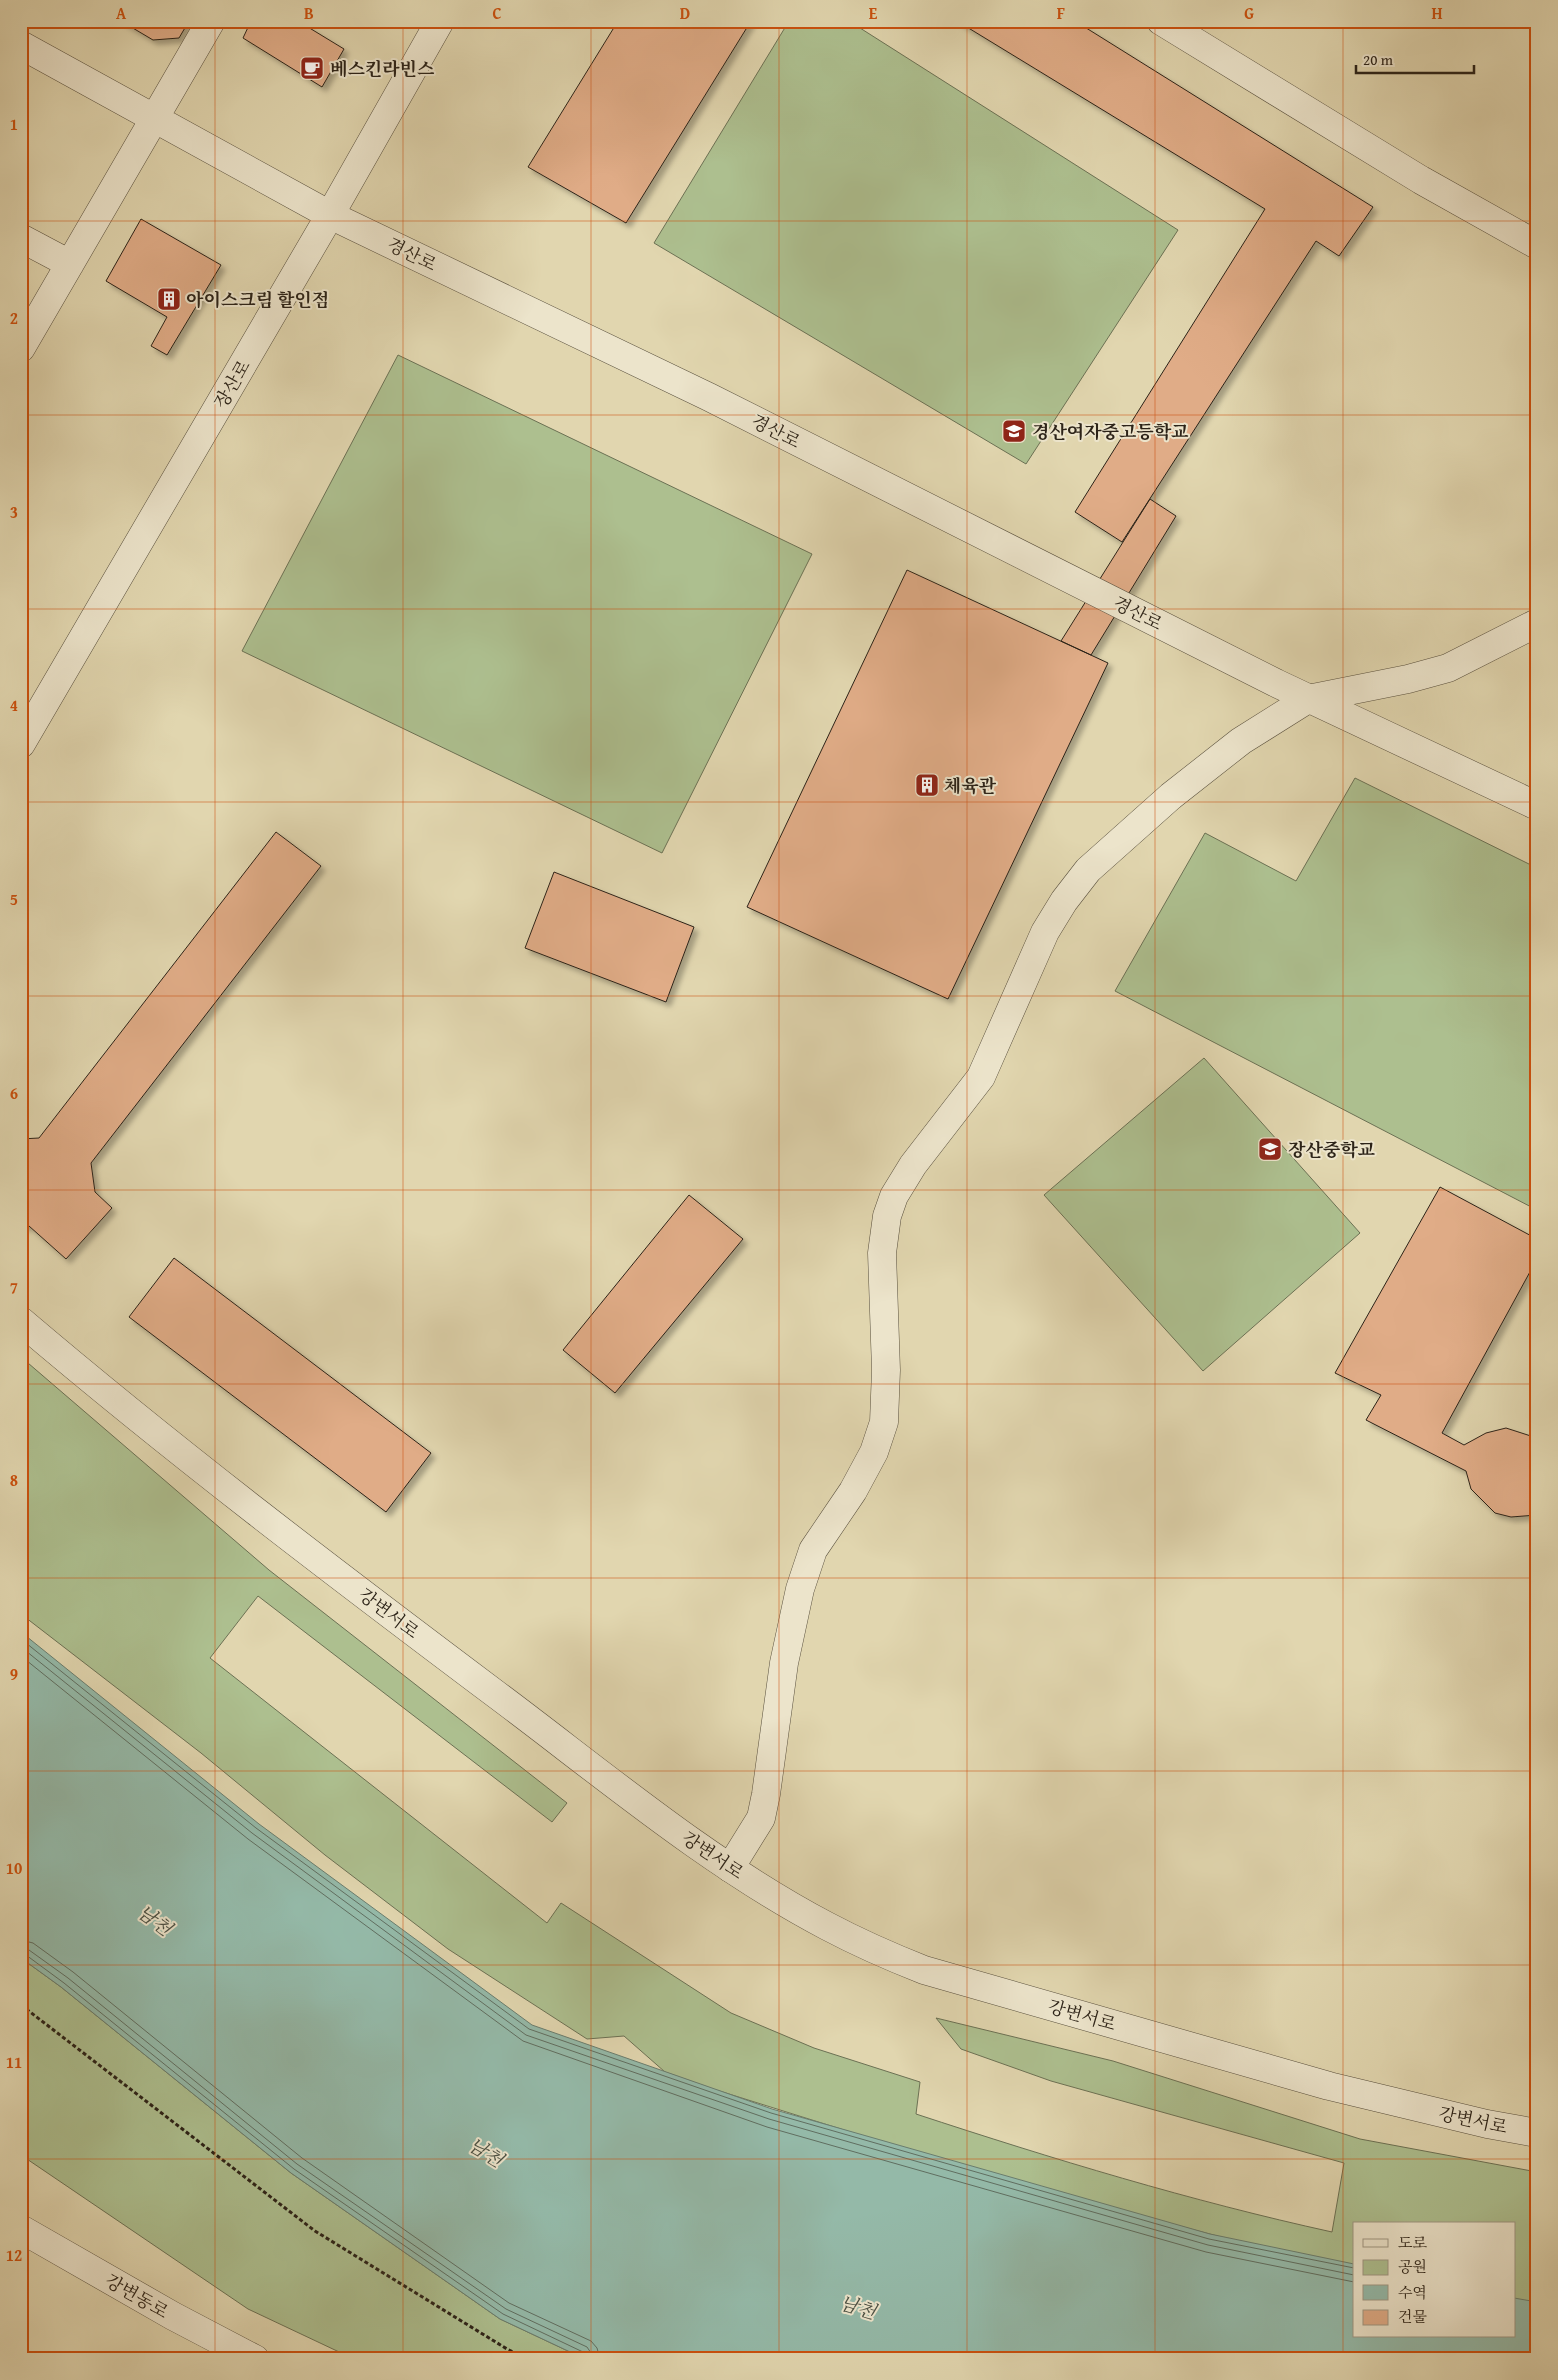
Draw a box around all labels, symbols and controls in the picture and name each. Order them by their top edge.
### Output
text: A [116,1,127,25]
text: B [304,1,314,25]
text: C [492,1,502,25]
text: D [680,1,690,25]
text: E [869,1,878,25]
text: F [1057,1,1065,25]
text: G [1244,1,1254,25]
text: H [1431,1,1443,25]
scale bar [1356,42,1473,74]
text: 20 m [1363,49,1394,70]
cafe icon: 베스킨라빈스 [299,55,325,81]
place label: 베스킨라빈스 [330,55,435,82]
text: 1 [10,112,18,136]
street label: 경산로 [383,230,441,278]
building icon: 아이스크림 할인점 [156,286,182,312]
place label: 아이스크림 할인점 [186,286,329,313]
text: 2 [10,306,18,330]
street label: 장산로 [207,355,257,413]
street label: 경산로 [747,407,805,455]
school or university icon: 경산여자중고등학교 [1001,418,1027,444]
place label: 경산여자중고등학교 [1032,418,1189,445]
text: 3 [10,500,18,524]
street label: 경산로 [1109,589,1167,637]
text: 4 [10,693,18,717]
building icon: 체육관 [914,772,940,798]
place label: 체육관 [944,772,997,799]
text: 5 [10,887,18,911]
text: 6 [10,1081,18,1105]
school or university icon: 장산중학교 [1257,1136,1283,1162]
place label: 장산중학교 [1288,1136,1376,1163]
text: 7 [10,1275,18,1299]
text: 8 [10,1468,18,1492]
street label: 강변서로 [353,1581,425,1645]
text: 9 [10,1662,18,1686]
street label: 강변서로 [677,1824,749,1886]
text: 10 [6,1856,22,1880]
water label: 남천 [132,1898,179,1943]
street label: 강변서로 [1045,1992,1119,2038]
text: 11 [6,2050,22,2074]
street label: 강변서로 [1436,2100,1510,2140]
water label: 남천 [463,2130,510,2174]
legend [1353,2222,1516,2338]
text: 도로 [1398,2232,1427,2253]
text: 12 [6,2243,22,2267]
text: 공원 [1398,2256,1427,2277]
street label: 강변동로 [100,2267,174,2325]
text: 수역 [1398,2282,1427,2303]
water label: 남천 [836,2288,881,2326]
text: 건물 [1398,2306,1427,2327]

